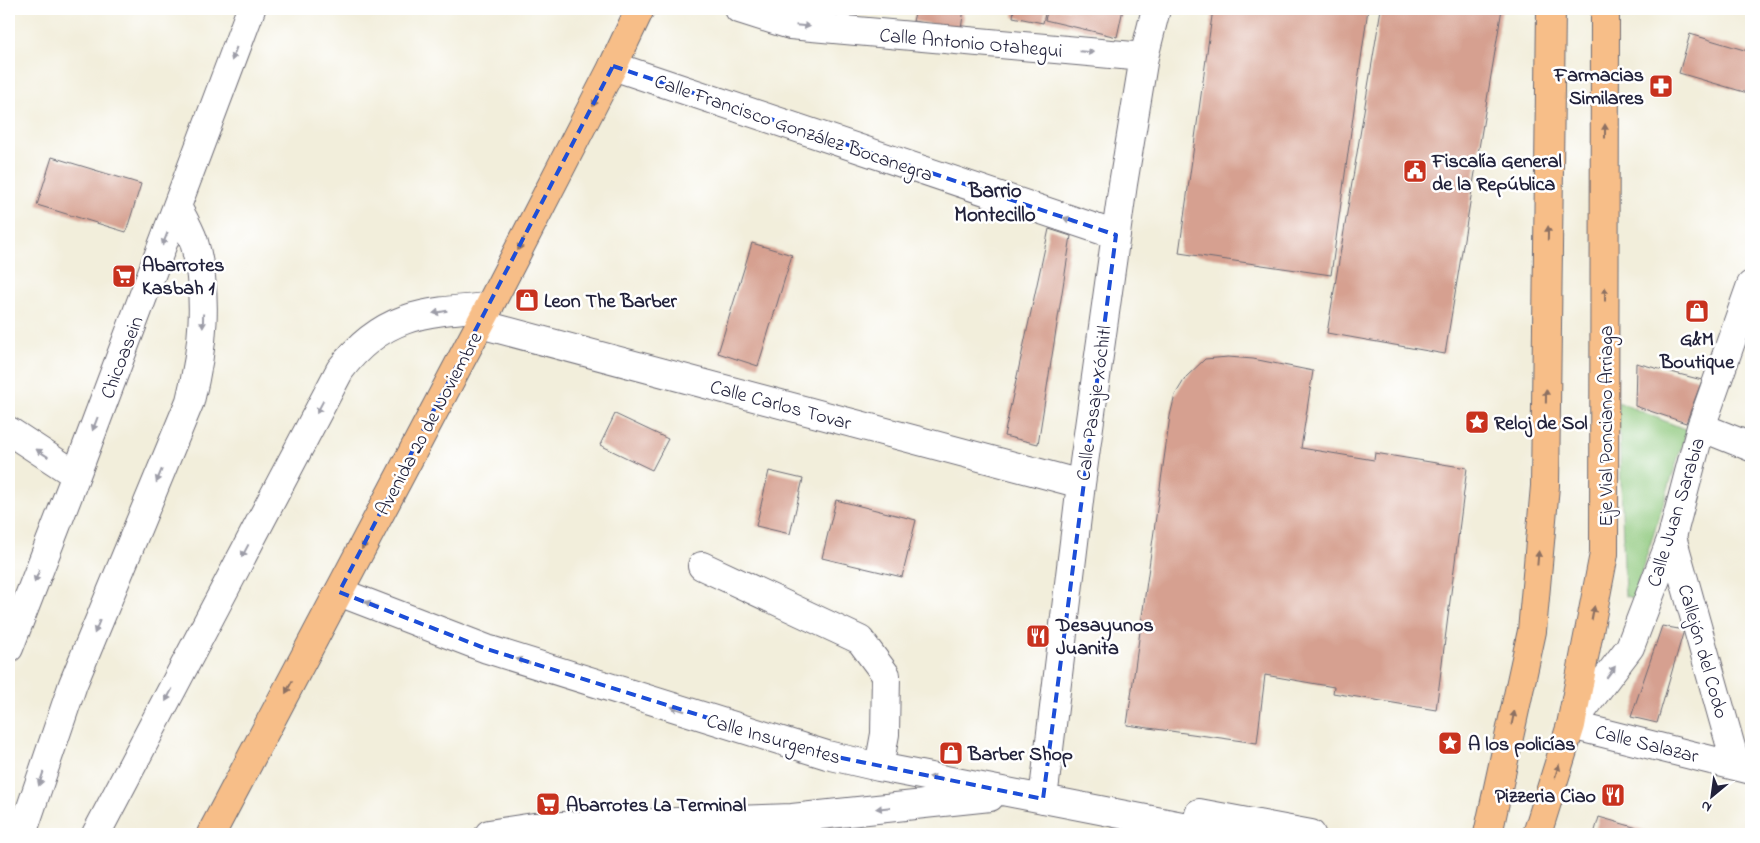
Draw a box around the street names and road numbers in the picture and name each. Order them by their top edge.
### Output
street label: Calle Antonio Otahegui [878,22,1064,68]
street label: Calle Francisco González Bocanegra [650,68,936,192]
street label: Chicoasein [94,312,152,404]
street label: Calle Pasaje Xóchitl [1070,324,1121,483]
street label: Eje Vial Ponciano Arriaga [1593,325,1623,527]
street label: Avenida 20 de Noviembre [369,327,491,521]
street label: Calle Carlos Tovar [706,374,855,439]
street label: Calle Juan Sarabia [1641,434,1714,591]
street label: Callejón del Codo [1669,581,1735,722]
street label: Calle Insurgentes [702,707,844,774]
street label: Calle Salazar [1592,719,1702,772]

